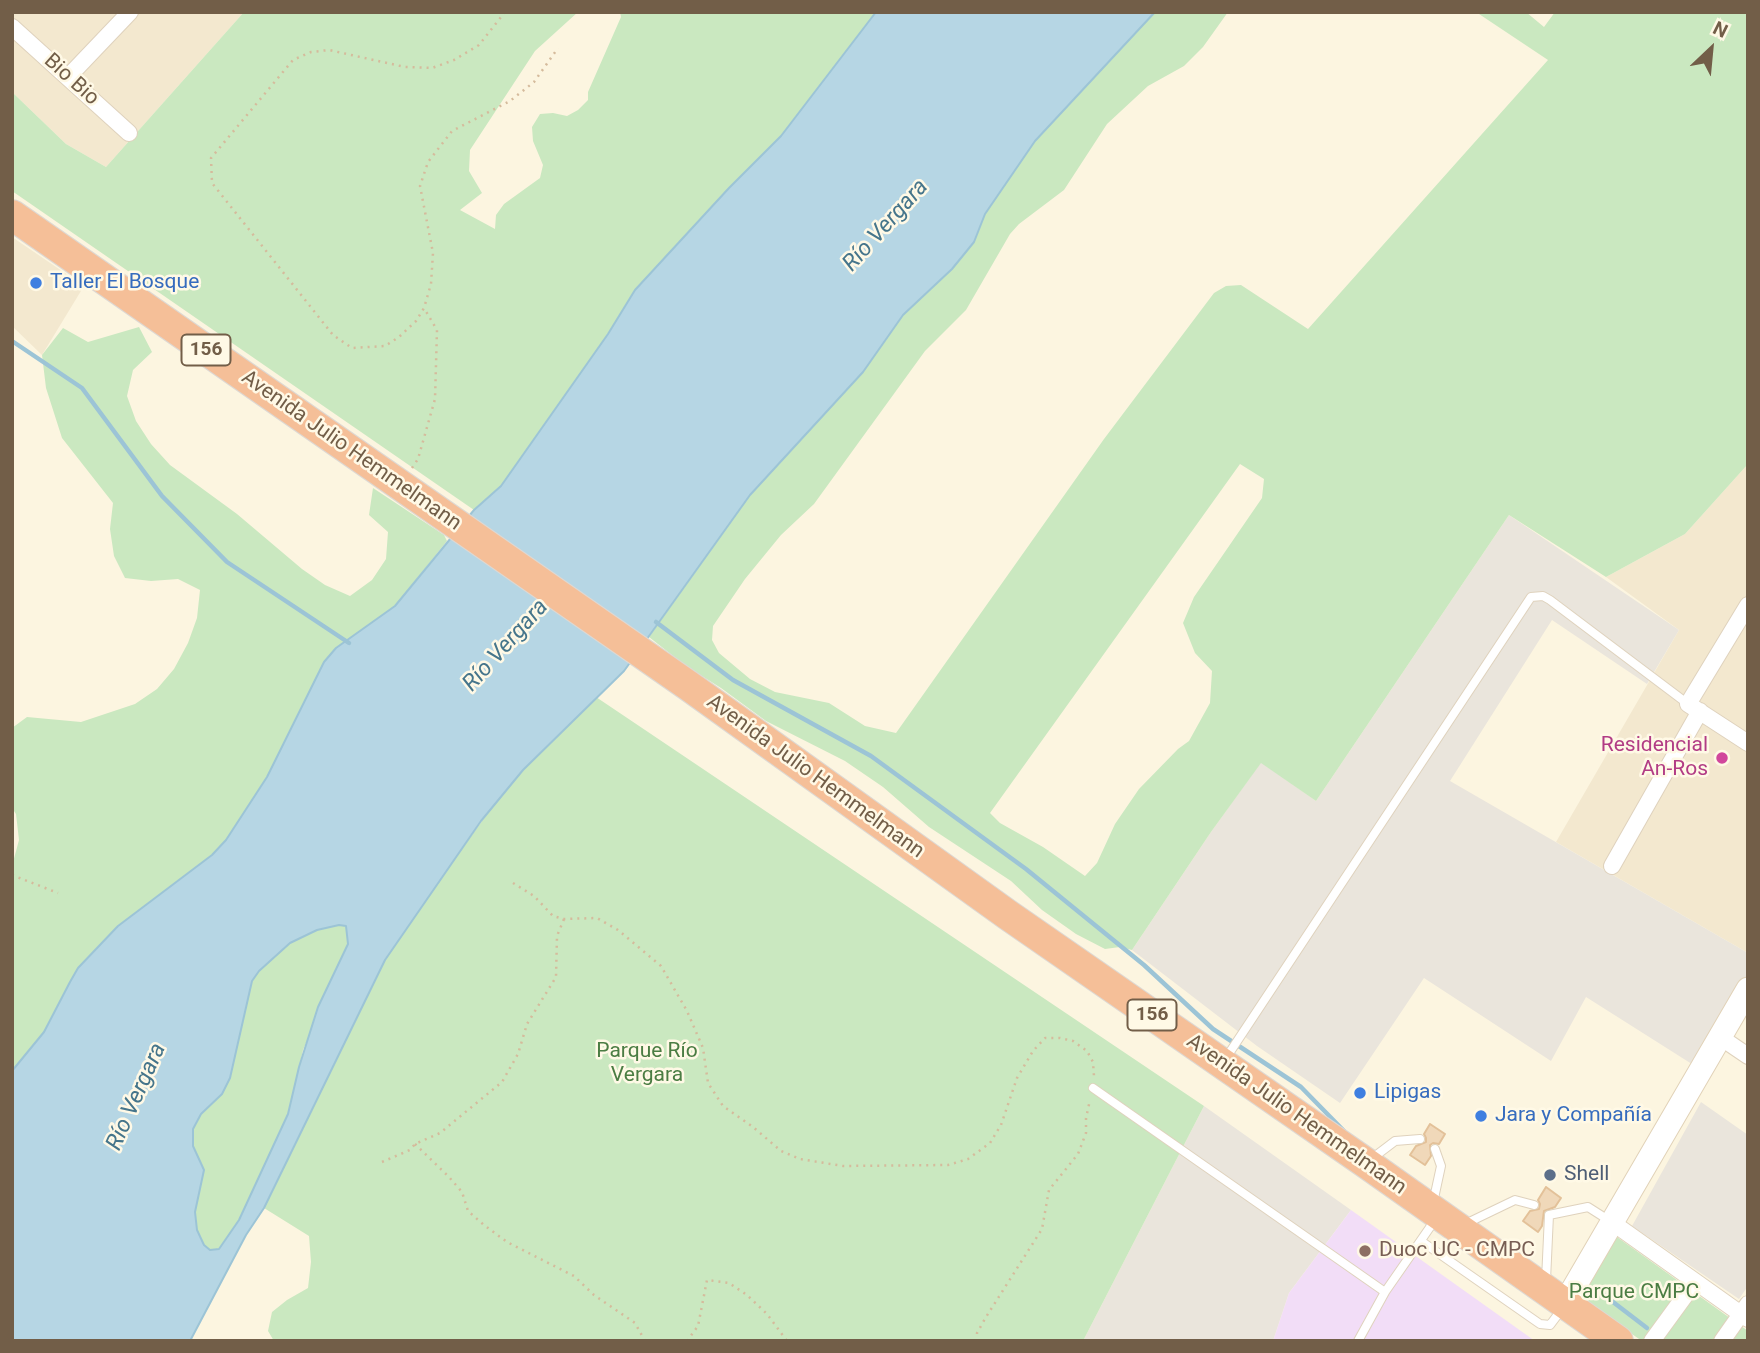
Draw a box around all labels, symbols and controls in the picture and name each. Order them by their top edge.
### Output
north arrow [1676,14,1746,84]
text: N [1709,16,1731,43]
street label: Bio Bio [38,49,104,111]
water label: Río Vergara [837,174,935,278]
place label: Taller El Bosque [50,270,199,296]
marker: Taller El Bosque [28,275,44,291]
road number: 156 [182,334,230,366]
street label: Avenida Julio Hemmelmann [236,365,466,537]
water label: Río Vergara [457,594,555,698]
street label: Avenida Julio Hemmelmann [701,690,929,864]
place label: Residencial An-Ros [1601,733,1708,783]
marker: Residencial An-Ros [1714,750,1730,766]
road number: 156 [1128,1000,1176,1030]
street label: Avenida Julio Hemmelmann [1181,1029,1411,1201]
water label: Río Vergara [101,1039,173,1155]
park label: Parque Río Vergara [596,1039,698,1089]
place label: Lipigas [1374,1080,1441,1106]
marker: Lipigas [1352,1085,1368,1101]
place label: Jara y Compañía [1495,1103,1652,1129]
marker: Jara y Compañía [1473,1108,1489,1124]
place label: Shell [1564,1162,1609,1188]
marker: Shell [1542,1167,1558,1183]
place label: Duoc UC - CMPC [1379,1238,1535,1264]
marker: Duoc UC - CMPC [1357,1243,1373,1259]
park label: Parque CMPC [1569,1280,1699,1306]

